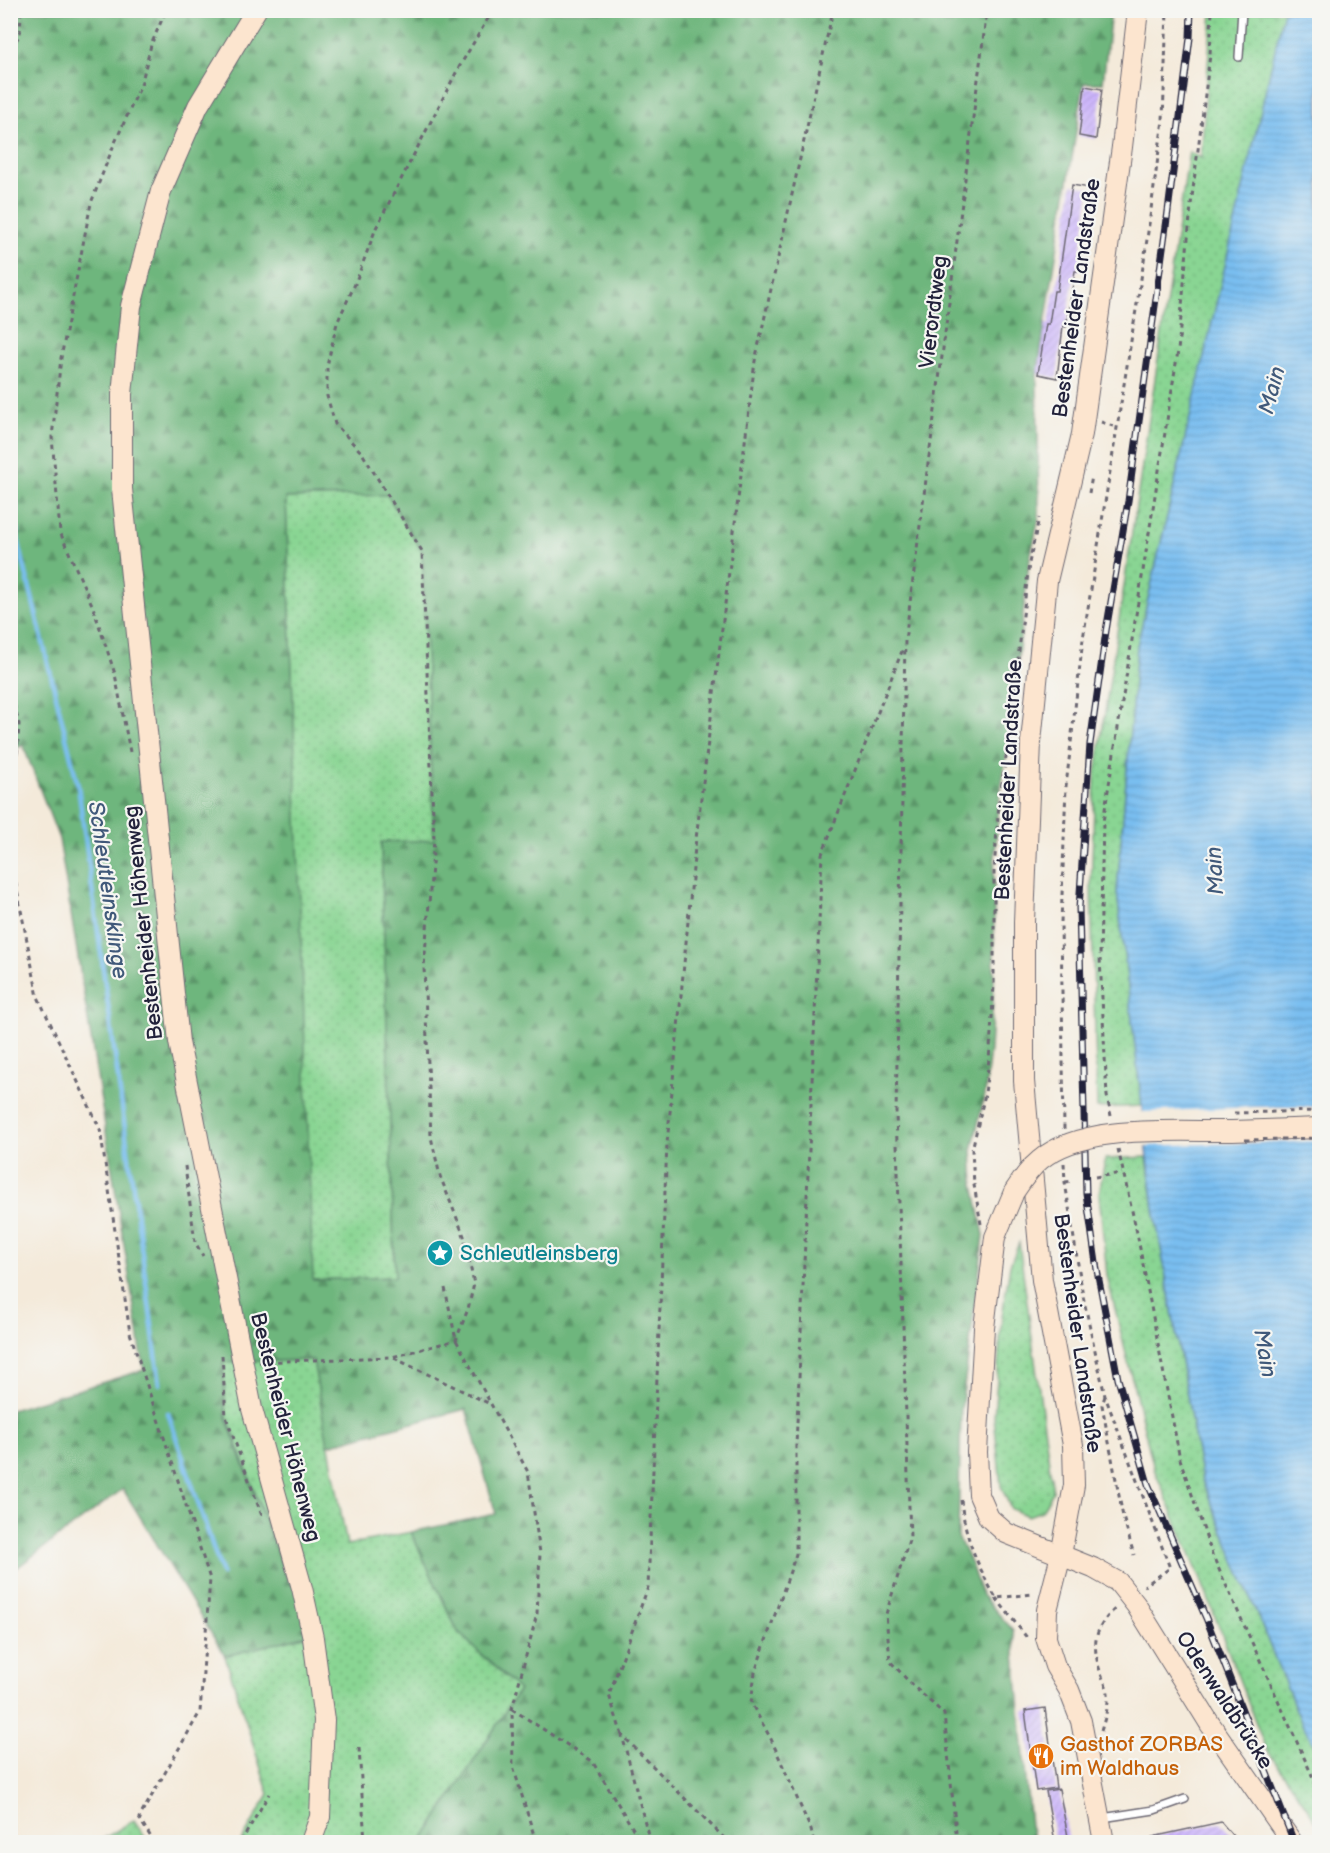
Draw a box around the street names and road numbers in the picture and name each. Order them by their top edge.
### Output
street label: Bestenheider Landstraße [1047,177,1106,419]
street label: Vierordtweg [914,254,953,370]
street label: Bestenheider Landstraße [990,659,1027,901]
street label: Bestenheider Höhenweg [119,805,168,1041]
street label: Bestenheider Landstraße [1048,1212,1107,1454]
street label: Bestenheider Höhenweg [245,1310,326,1544]
street label: Odenwaldbrücke [1171,1627,1278,1774]

